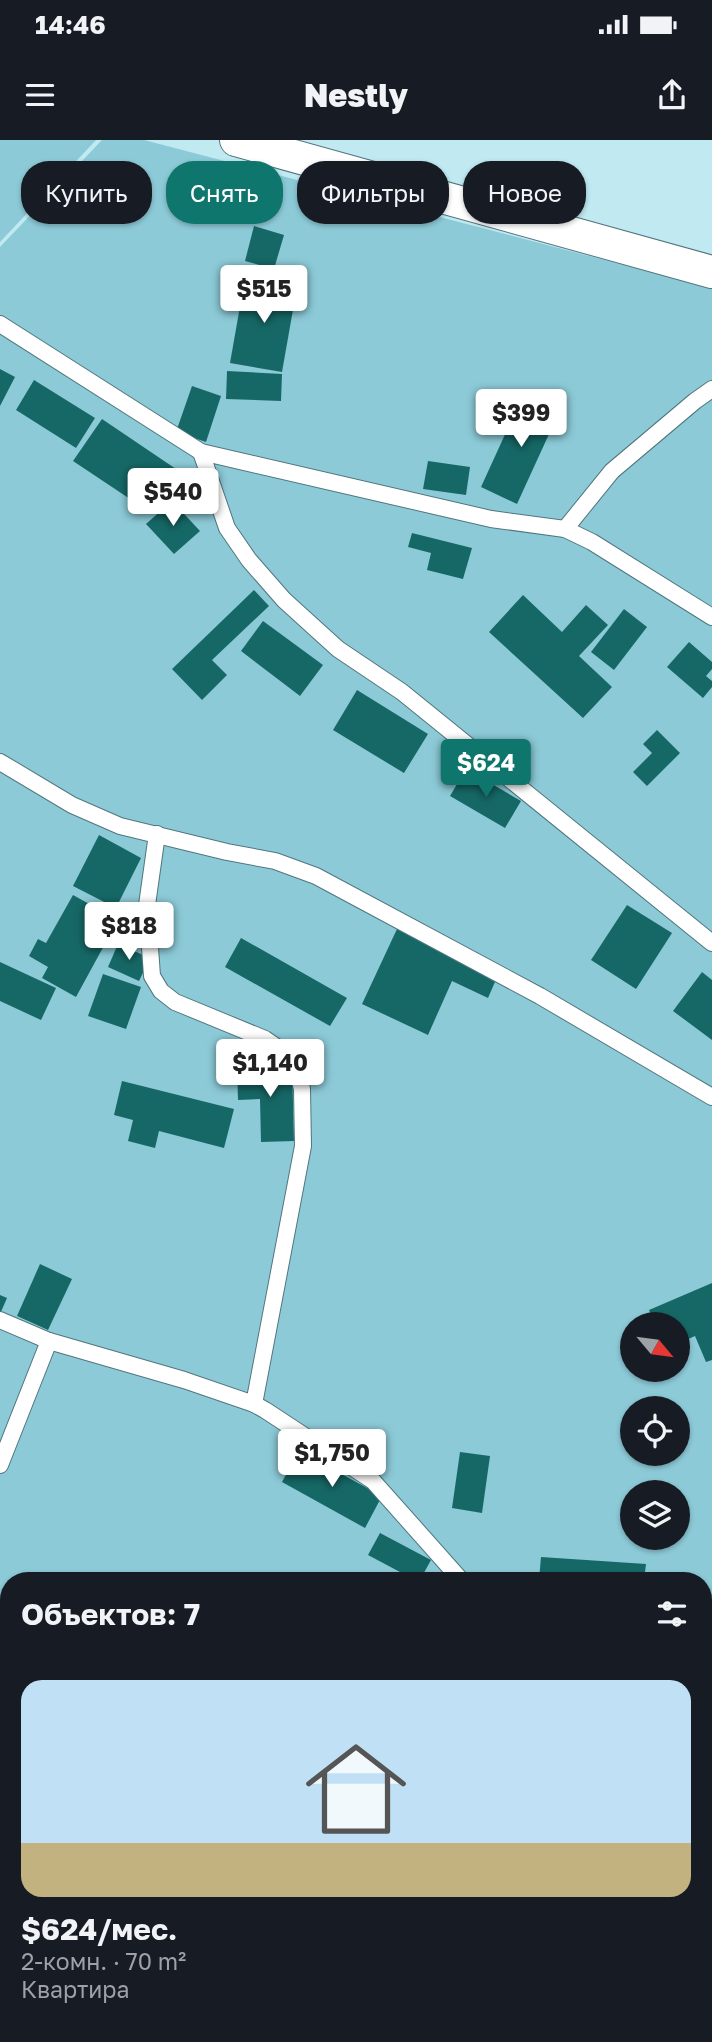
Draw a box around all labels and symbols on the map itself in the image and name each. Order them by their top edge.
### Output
pin: $515 [223,265,305,325]
pin: $399 [480,390,562,449]
pin: $540 [132,468,214,528]
pin: $624 [445,740,527,799]
pin: $818 [88,902,170,962]
pin: $1,140 [213,1040,327,1099]
north arrow [620,1312,690,1382]
pin: $1,750 [275,1430,389,1489]

